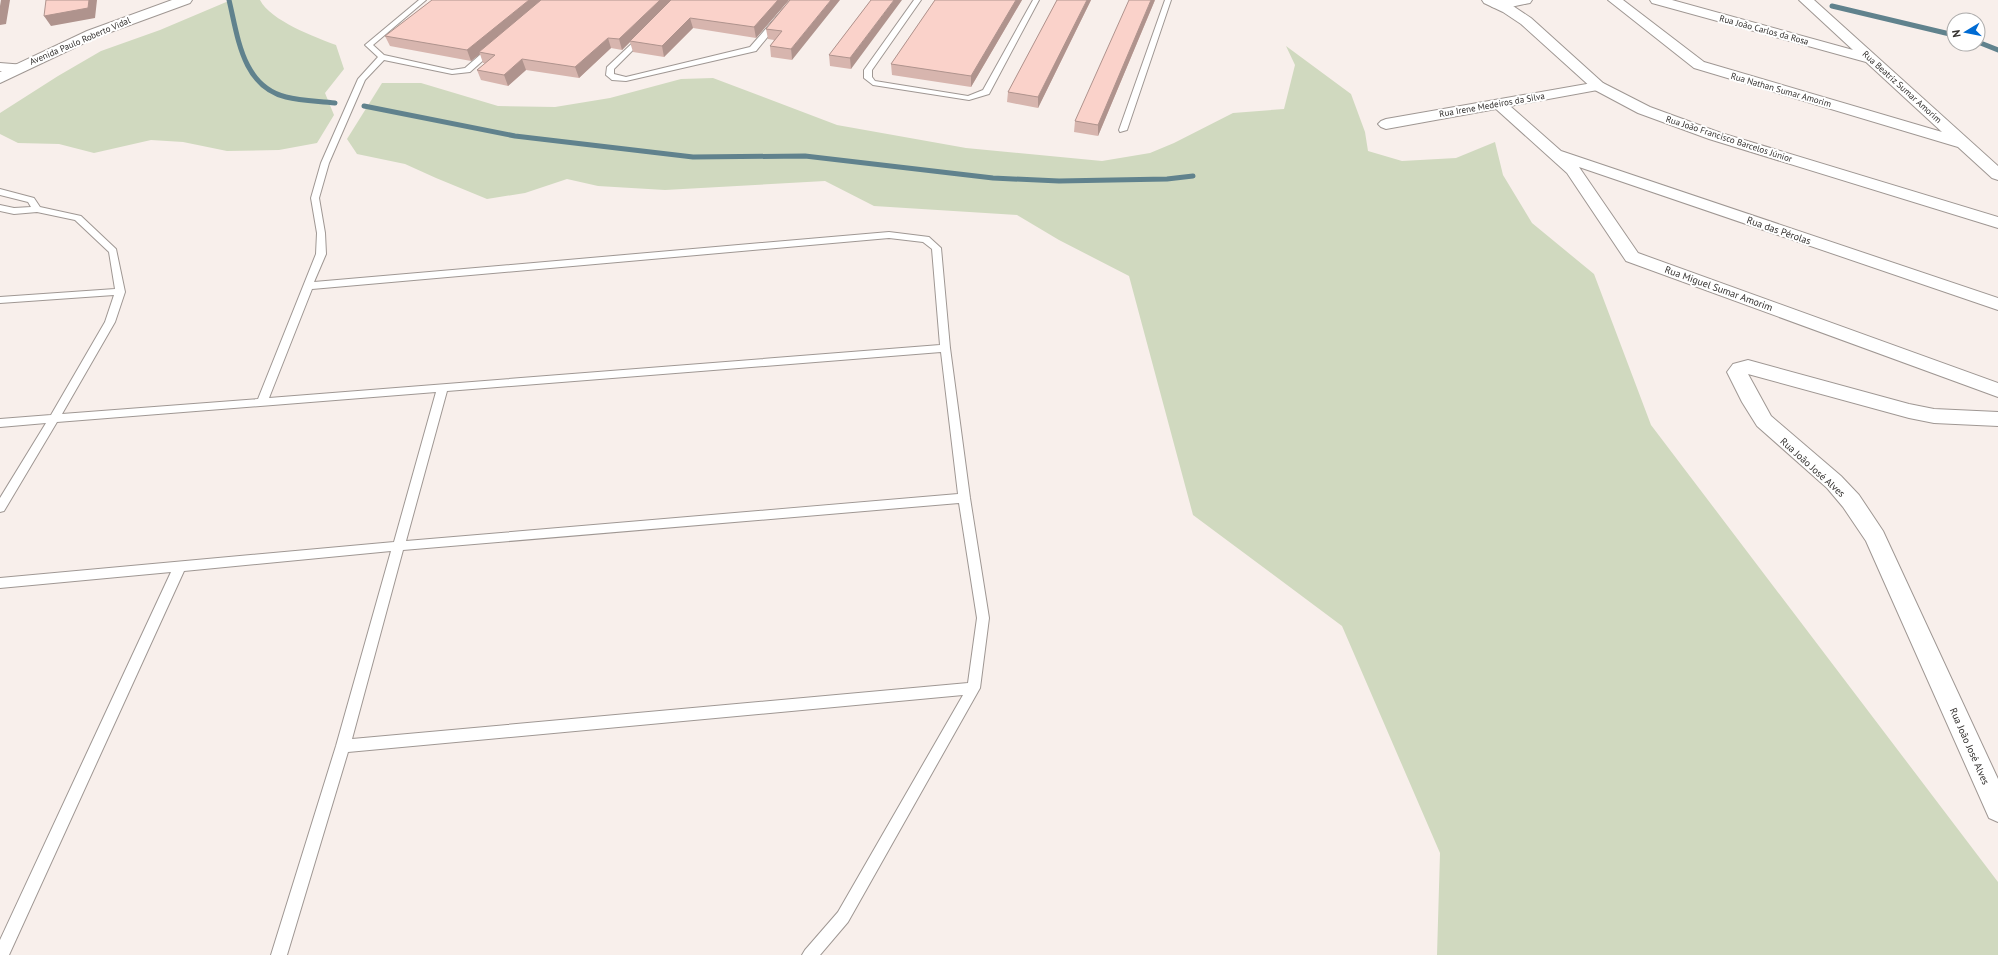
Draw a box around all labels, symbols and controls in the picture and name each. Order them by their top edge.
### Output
street label: Rua João Carlos da Rosa [1718,12,1810,47]
north arrow [1946,12,1986,52]
street label: Avenida Paulo Roberto Vidal [28,14,132,67]
text: N [1949,29,1964,39]
street label: Rua Beatriz Sumar Amorim [1860,48,1944,125]
street label: Rua Nathan Sumar Amorim [1730,70,1833,109]
street label: Rua Irene Medeiros da Silva [1438,90,1546,119]
street label: Rua João Francisco Barcelos Júnior [1665,113,1794,164]
street label: Rua das Pérolas [1745,213,1813,248]
street label: Rua Miguel Sumar Amorim [1663,263,1775,314]
street label: Rua João José Alves [1778,435,1848,500]
street label: Rua João José Alves [1947,706,1992,787]

